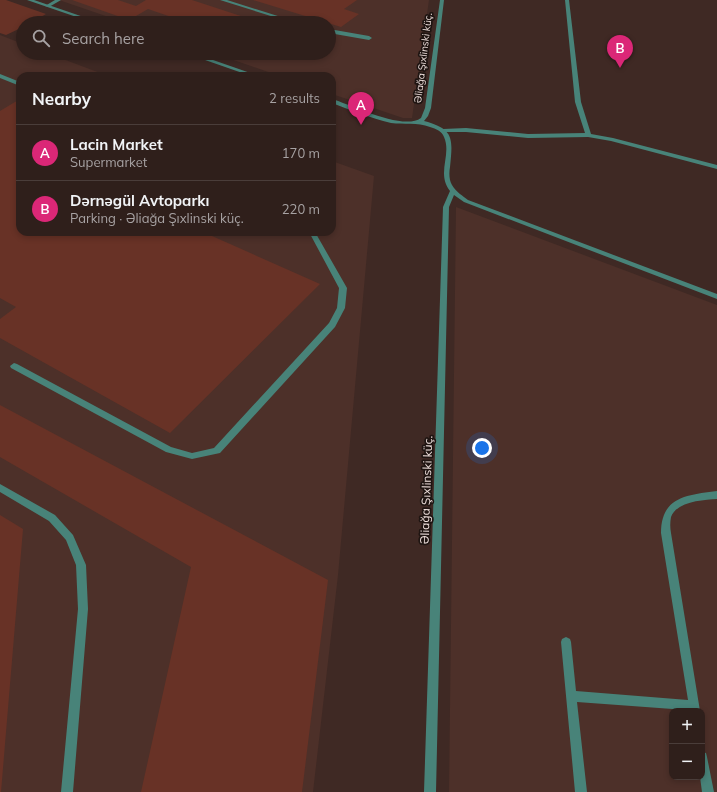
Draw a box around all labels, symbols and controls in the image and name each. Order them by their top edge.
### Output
street label: Əliağa Şıxlinski küç. [411,12,435,104]
search box [16,16,336,60]
icon: search [30,27,52,49]
text: Search here [62,29,144,48]
pin: B [607,35,633,68]
text: Nearby [32,88,91,109]
text: 2 results [269,90,320,106]
pin: A [348,92,374,125]
text: Lacin Market [70,135,163,154]
text: A [40,145,50,161]
text: 170 m [282,145,320,161]
text: Supermarket [70,154,147,170]
text: Dərnəgül Avtoparkı [70,191,209,210]
text: B [41,201,49,217]
text: 220 m [282,201,320,217]
text: Parking · Əliağa Şıxlinski küç. [70,210,244,226]
street label: Əliağa Şıxlinski küç. [417,435,435,545]
your location [472,438,492,458]
map controls [669,708,705,780]
button: + [669,708,705,744]
button: − [669,744,705,780]

